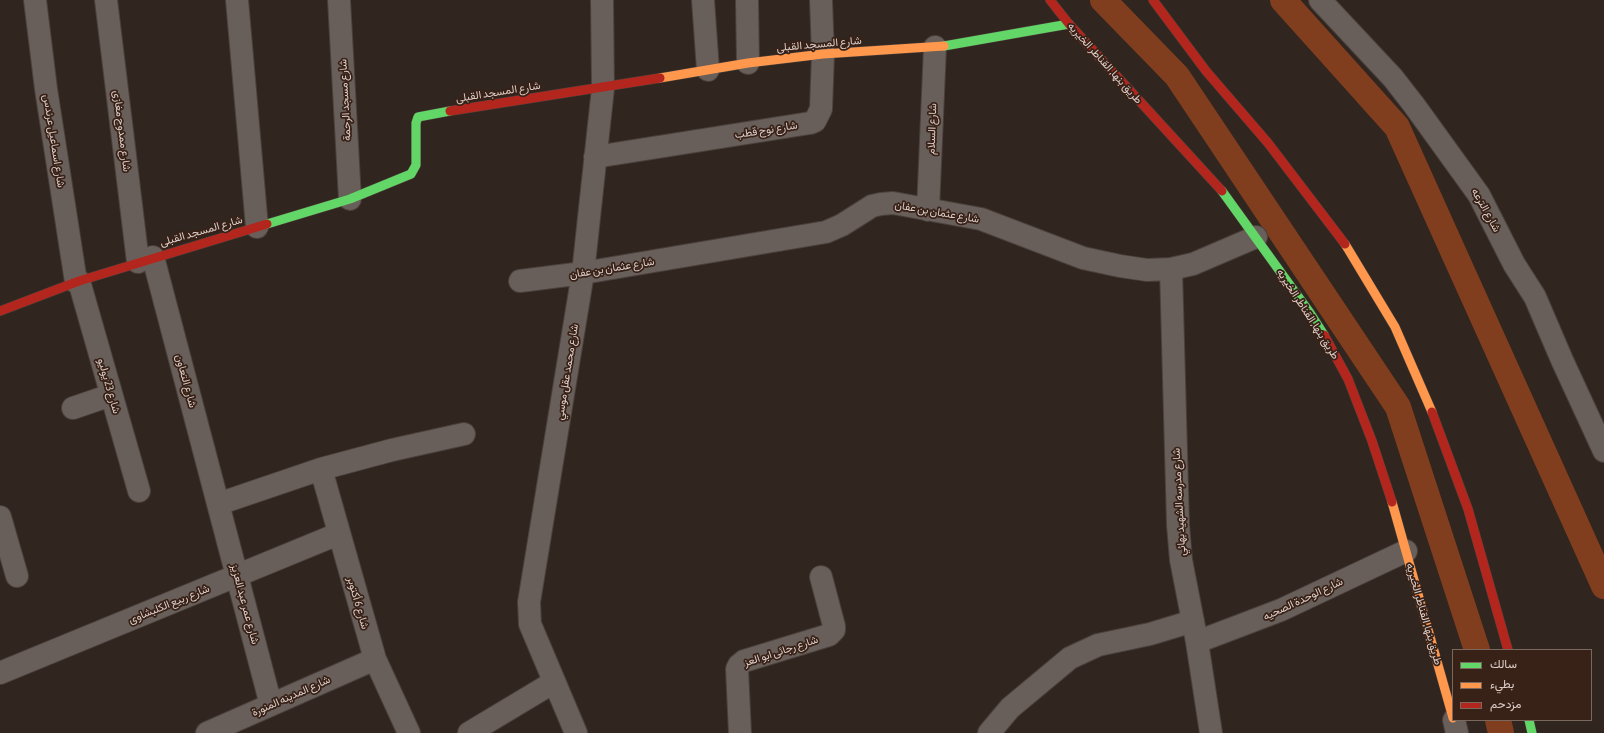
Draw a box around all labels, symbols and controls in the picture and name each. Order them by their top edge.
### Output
street label: طريق بنها, القناطر الخيريه [1065,19,1145,107]
street label: شارع المسجد القبلى [776,34,862,54]
street label: شارع مسجد الرحمة [336,59,354,141]
street label: شارع المسجد القبلى [455,79,541,105]
street label: شارع ممدوح مغازى [110,90,134,172]
street label: شارع اسماعيل عرندس [40,93,68,189]
street label: شارع السلام [924,103,940,155]
street label: شارع نوح قطب [734,119,798,141]
street label: شارع الترعه [1469,186,1503,234]
street label: شارع عثمان بن عفان [894,198,980,226]
street label: شارع المسجد القبلى [158,213,244,249]
street label: شارع عثمان بن عفان [569,255,655,281]
street label: طريق بنها, القناطر الخيريه [1274,266,1342,362]
street label: شارع محمد عقل موسي [553,323,581,421]
street label: شارع التعاون [173,353,199,409]
street label: شارع 23 يوليو [95,357,123,415]
street label: شارع مدرسه الشهيد بهائي [1170,448,1188,556]
street label: شارع عمر عبد العزيز [228,562,262,646]
street label: طريق بنها, القناطر الخيريه [1403,562,1445,666]
street label: شارع 6 أكتوبر [344,575,372,631]
street label: شارع الوحدة الصحيه [1261,575,1345,623]
street label: شارع ربيع الكلبشاوى [126,582,212,626]
street label: شارع رجائى ابو العز [742,633,820,669]
legend [1452,649,1592,721]
text: سالك [1490,657,1517,671]
street label: شارع المدينه المنورة [250,673,332,719]
text: بطيء [1490,677,1514,691]
text: مزدحم [1490,697,1521,711]

